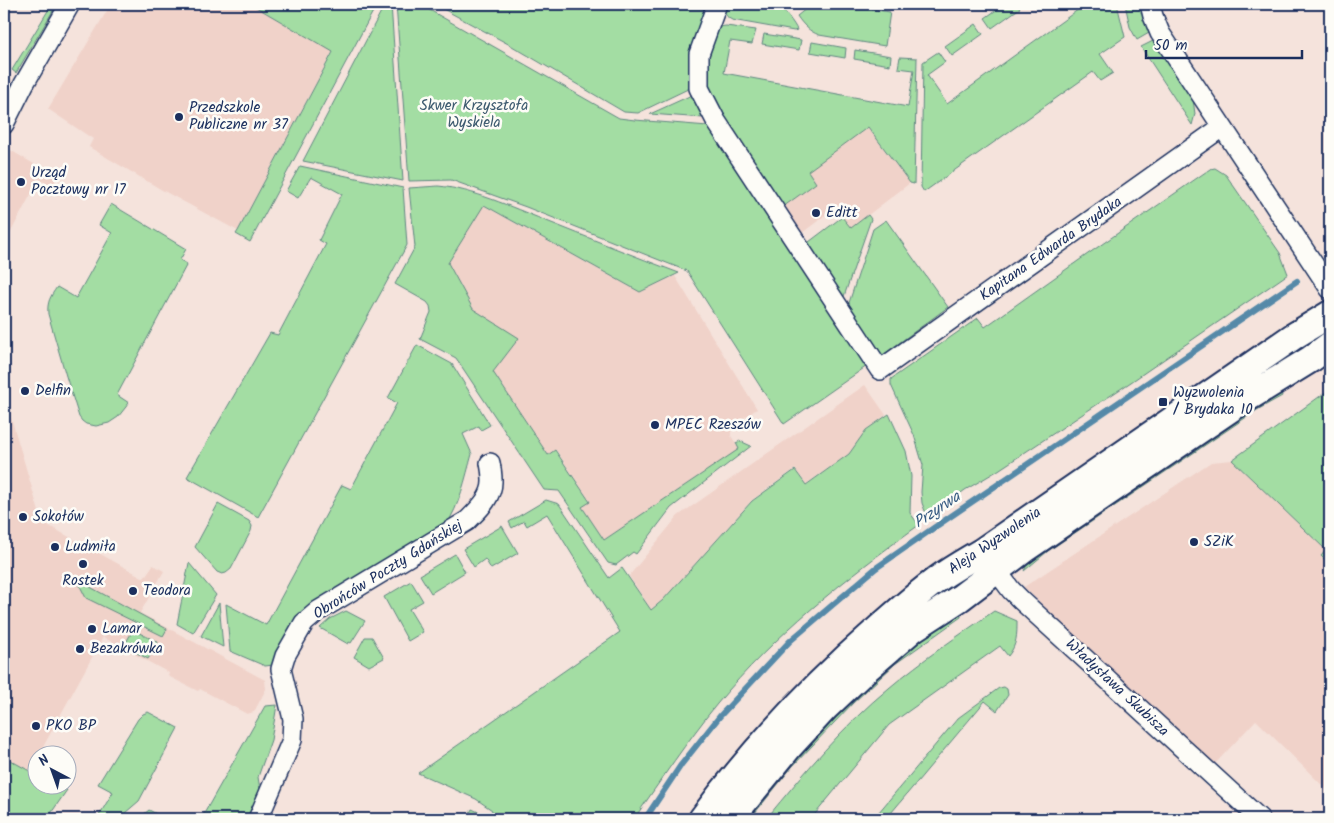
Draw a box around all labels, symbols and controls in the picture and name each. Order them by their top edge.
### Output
scale bar [1146,28,1303,60]
text: 50 m [1154,34,1188,58]
park label: Skwer Krzysztofa Wyskiela [420,94,528,135]
place label: Przedszkole Publiczne nr 37 [189,96,289,137]
marker: Przedszkole Publiczne nr 37 [173,111,185,123]
place label: Urząd Pocztowy nr 17 [31,161,127,202]
marker: Urząd Pocztowy nr 17 [15,176,27,188]
street label: Kapitana Edwarda Brydaka [975,191,1127,307]
place label: Editt [826,201,858,225]
marker: Editt [810,207,822,219]
place label: Delfin [35,379,71,403]
place label: Wyzwolenia / Brydaka 10 [1173,381,1253,422]
marker: Delfin [19,385,31,397]
marker: Wyzwolenia / Brydaka 10 [1157,396,1169,408]
place label: MPEC Rzeszów [665,413,762,437]
marker: MPEC Rzeszów [649,419,661,431]
water label: Przyrwa [908,484,967,535]
street label: Aleja Wyzwolenia [944,501,1046,581]
place label: Sokołów [33,505,85,529]
marker: Sokołów [17,511,29,523]
street label: Obrońców Poczty Gdańskiej [308,513,469,626]
place label: SZiK [1204,530,1234,554]
place label: Ludmiła [65,535,116,559]
marker: SZiK [1188,536,1200,548]
marker: Ludmiła [49,541,61,553]
marker: Rostek [77,558,89,570]
place label: Rostek [62,569,105,593]
place label: Teodora [143,579,191,603]
marker: Teodora [127,585,139,597]
place label: Lamar [102,617,142,641]
marker: Lamar [86,623,98,635]
street label: Władysława Skubisza [1060,633,1174,743]
place label: Bezakrówka [90,637,163,661]
marker: Bezakrówka [74,643,86,655]
place label: PKO BP [46,714,97,738]
marker: PKO BP [30,720,42,732]
north arrow [28,746,78,796]
text: N [34,750,55,772]

